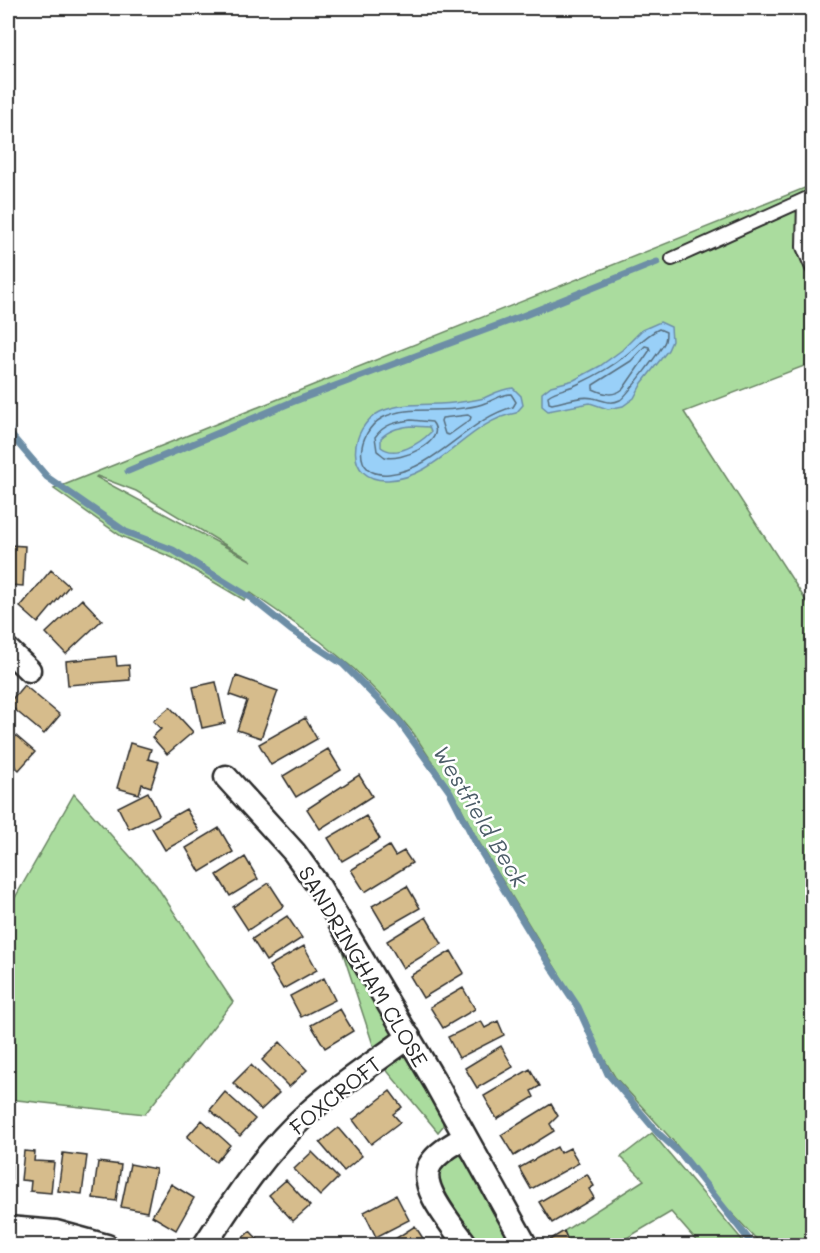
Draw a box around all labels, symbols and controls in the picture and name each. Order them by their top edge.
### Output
water label: Westfield Beck [427,740,535,893]
street label: SANDRINGHAM CLOSE [293,861,435,1071]
street label: FOXCROFT [284,1050,386,1140]

